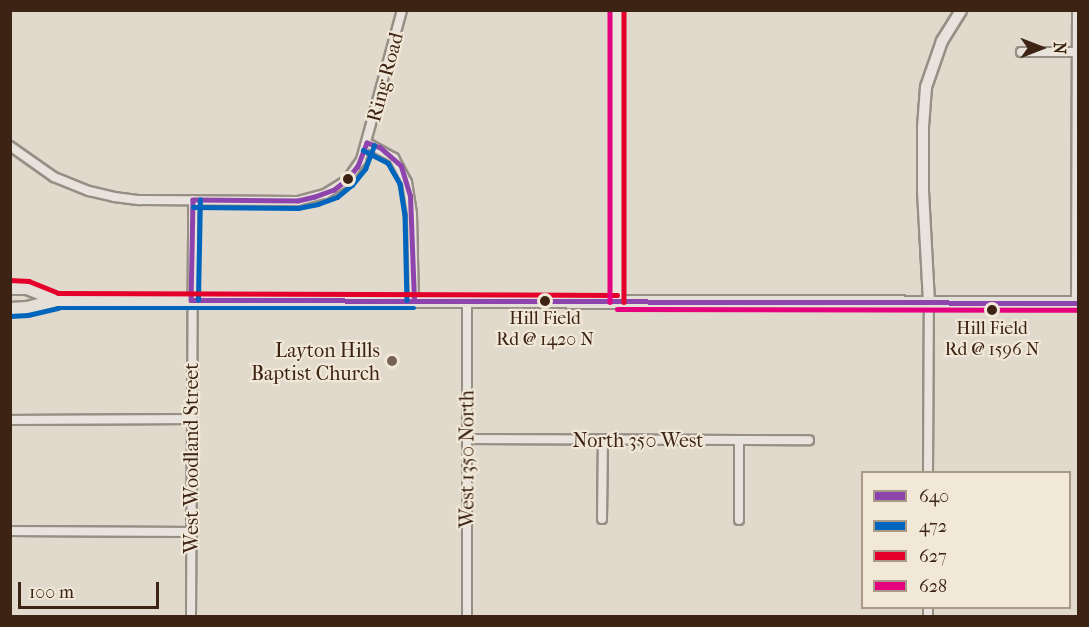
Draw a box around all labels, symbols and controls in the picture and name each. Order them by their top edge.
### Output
north arrow [1011,18,1071,78]
street label: Ring Road [362,30,408,124]
text: N [1050,42,1069,54]
unlabelled marker [342,173,354,185]
marker: Hill Field Rd @ 1420 N [539,295,551,307]
marker: Hill Field Rd @ 1596 N [986,304,998,316]
place label: Hill Field Rd @ 1420 N [496,309,594,352]
place label: Hill Field Rd @ 1596 N [945,319,1039,362]
place label: Layton Hills Baptist Church [251,338,380,385]
marker: Layton Hills Baptist Church [385,354,399,368]
street label: West Woodland Street [179,363,203,553]
street label: West 1350 North [455,390,479,528]
street label: North 350 West [573,428,703,452]
legend [861,471,1071,609]
text: 640 [919,486,949,507]
text: 472 [919,516,947,537]
text: 627 [919,546,947,567]
scale bar [21,570,162,608]
text: 628 [919,576,947,597]
text: 100 m [29,582,74,603]

